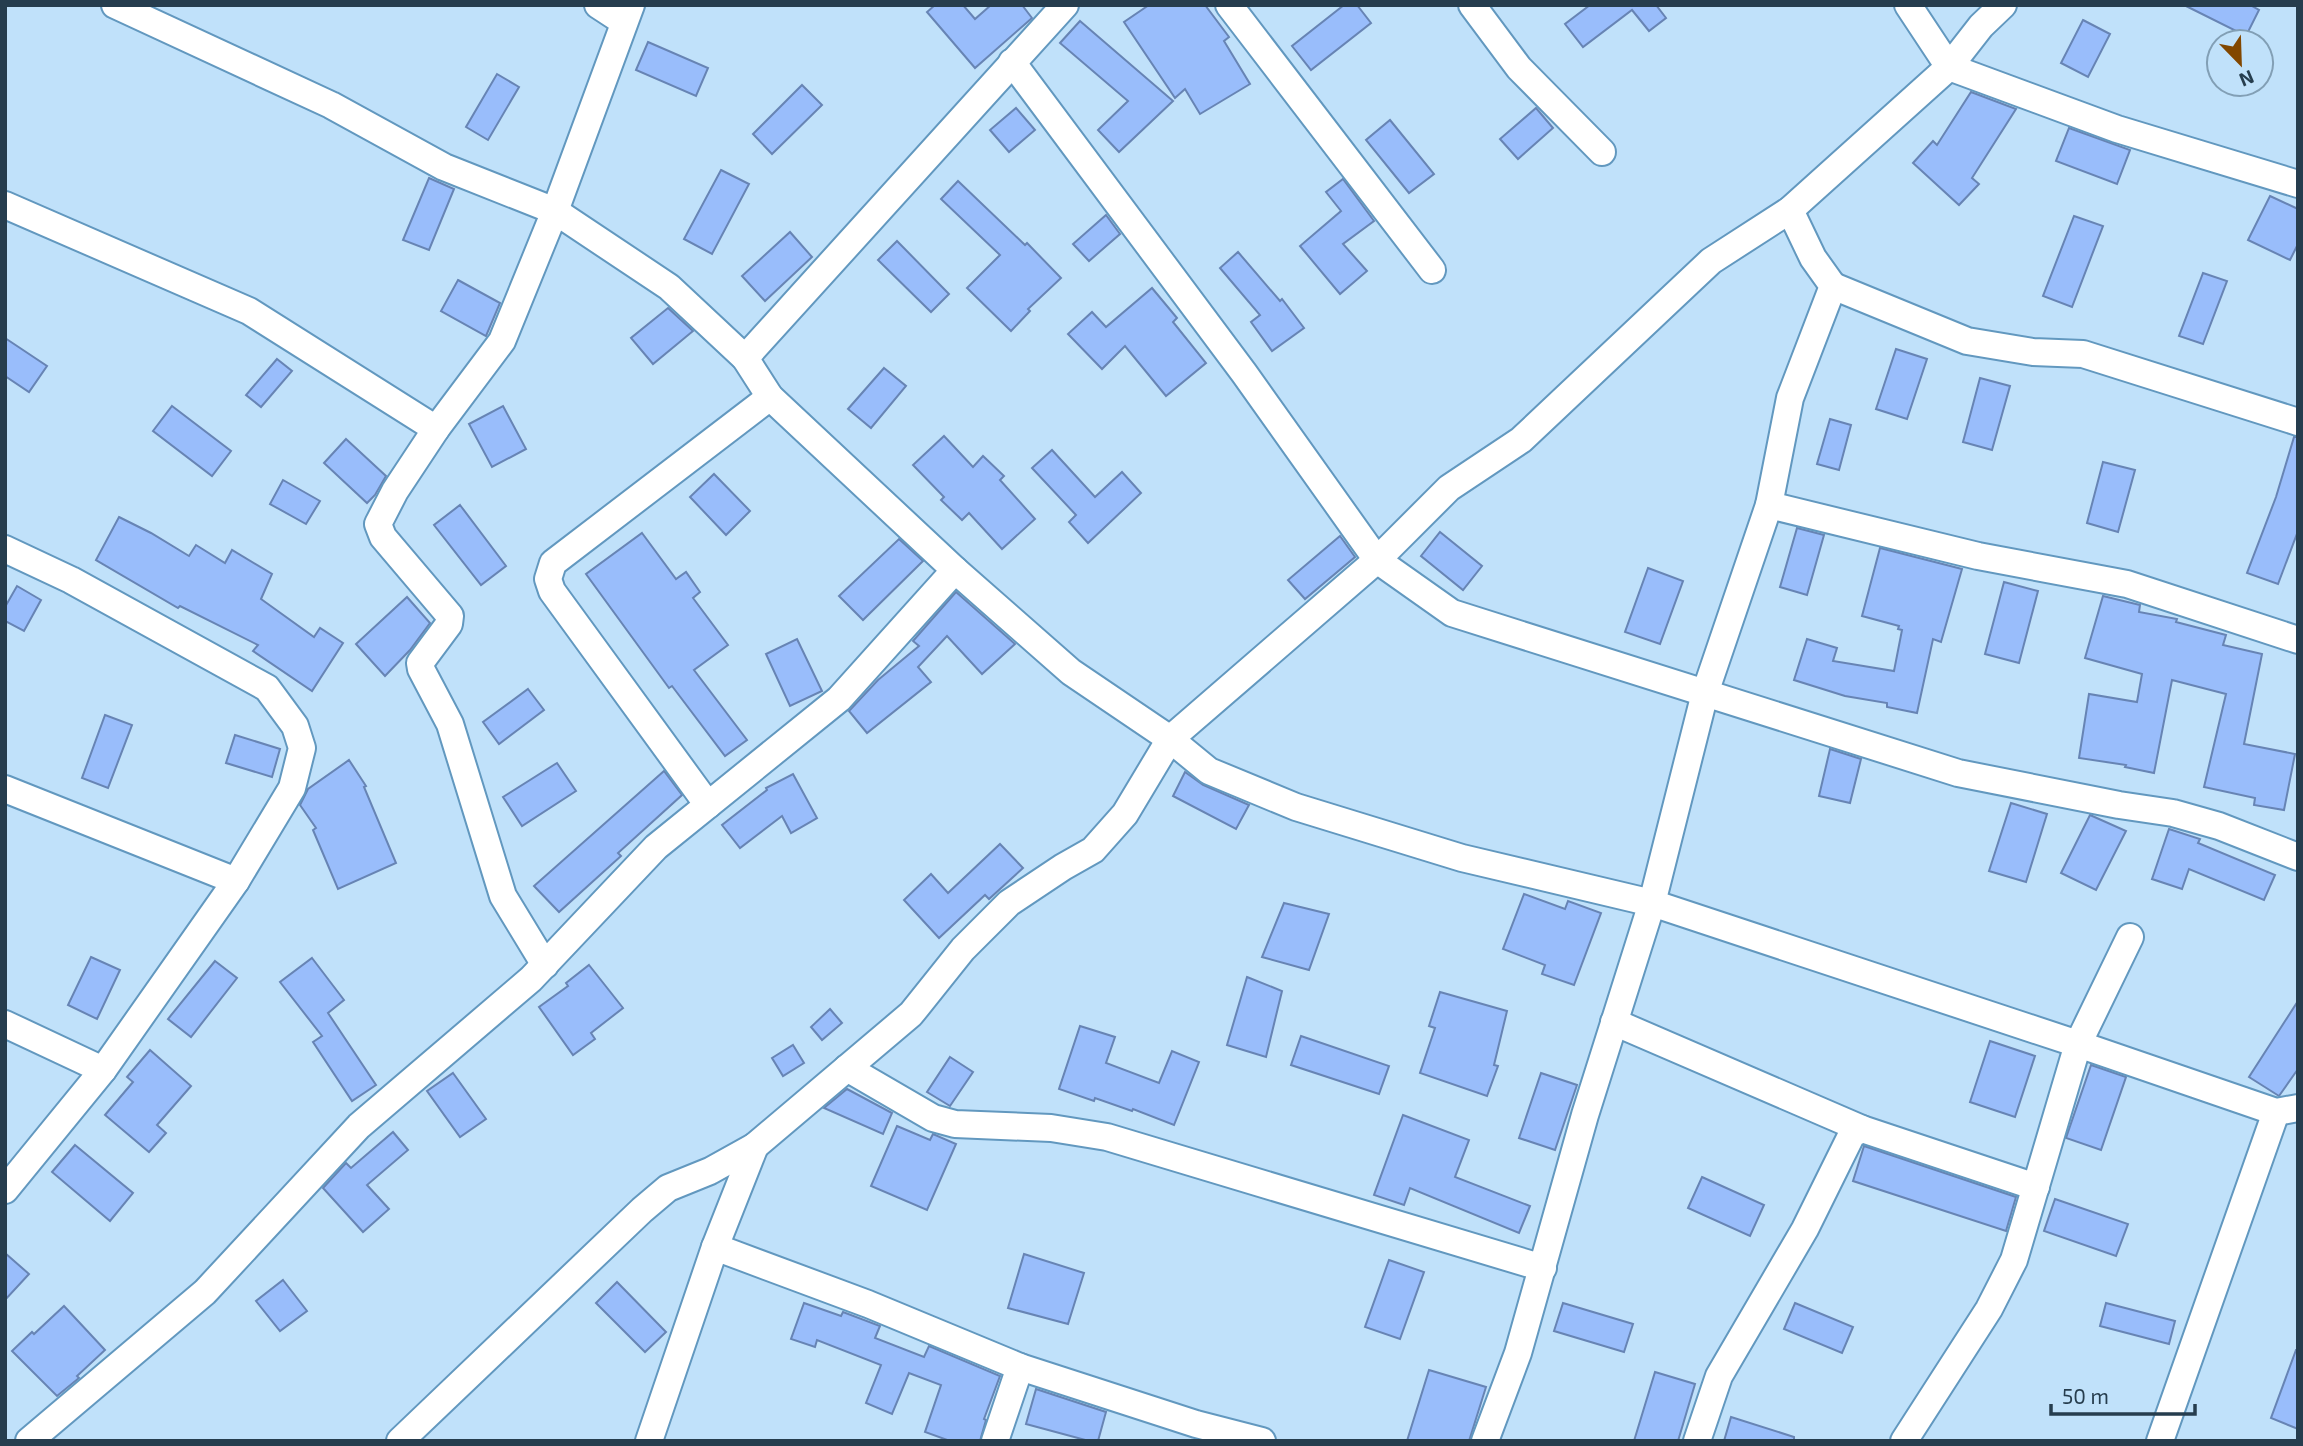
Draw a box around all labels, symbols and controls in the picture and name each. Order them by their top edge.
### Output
north arrow [2205,28,2275,98]
text: N [2236,66,2258,92]
scale bar [2051,1372,2194,1416]
text: 50 m [2062,1383,2109,1408]

